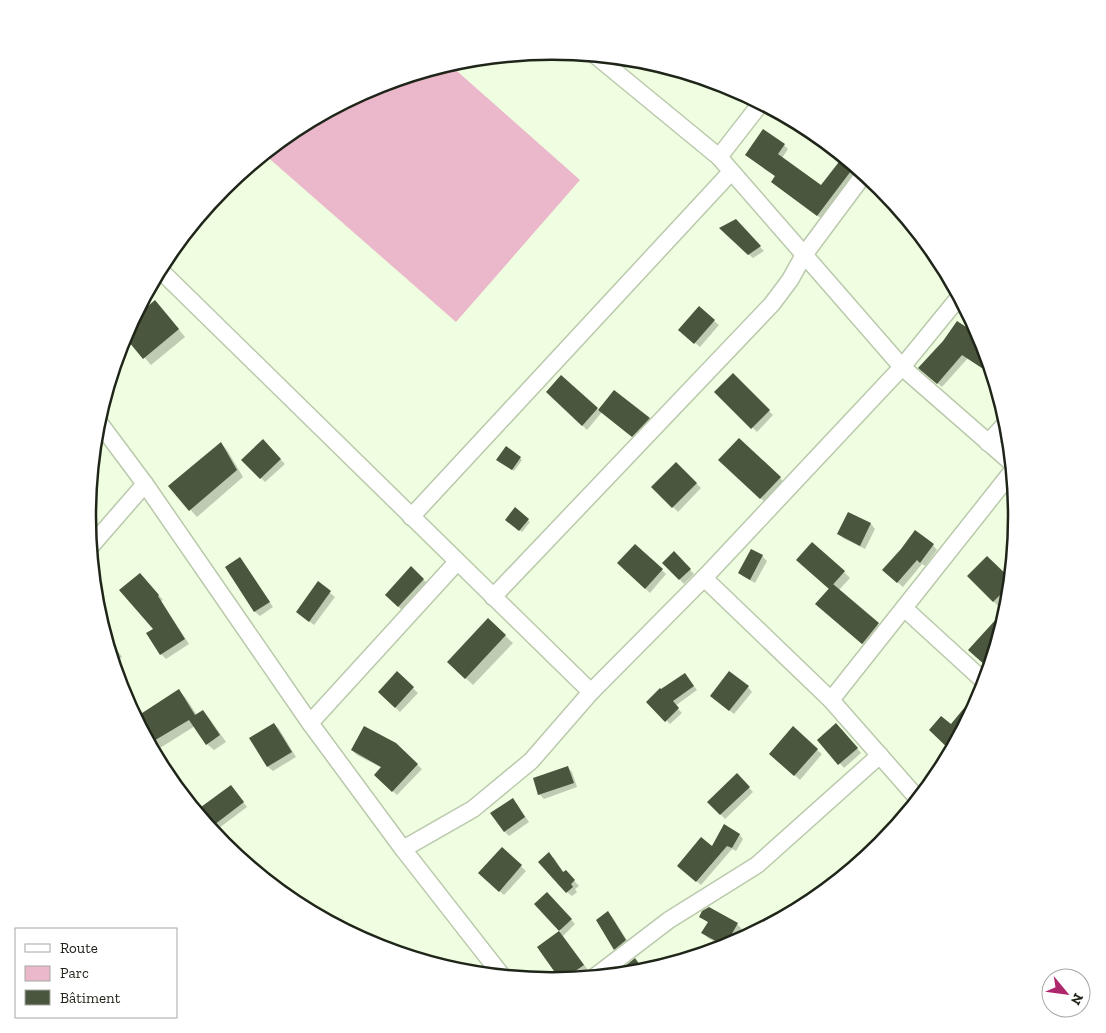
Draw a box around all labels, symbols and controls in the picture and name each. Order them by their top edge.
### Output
legend [15,928,178,1018]
text: Route [60,939,98,957]
text: Parc [60,964,89,982]
north arrow [1041,968,1091,1018]
text: Bâtiment [60,989,121,1007]
text: N [1067,990,1087,1008]

